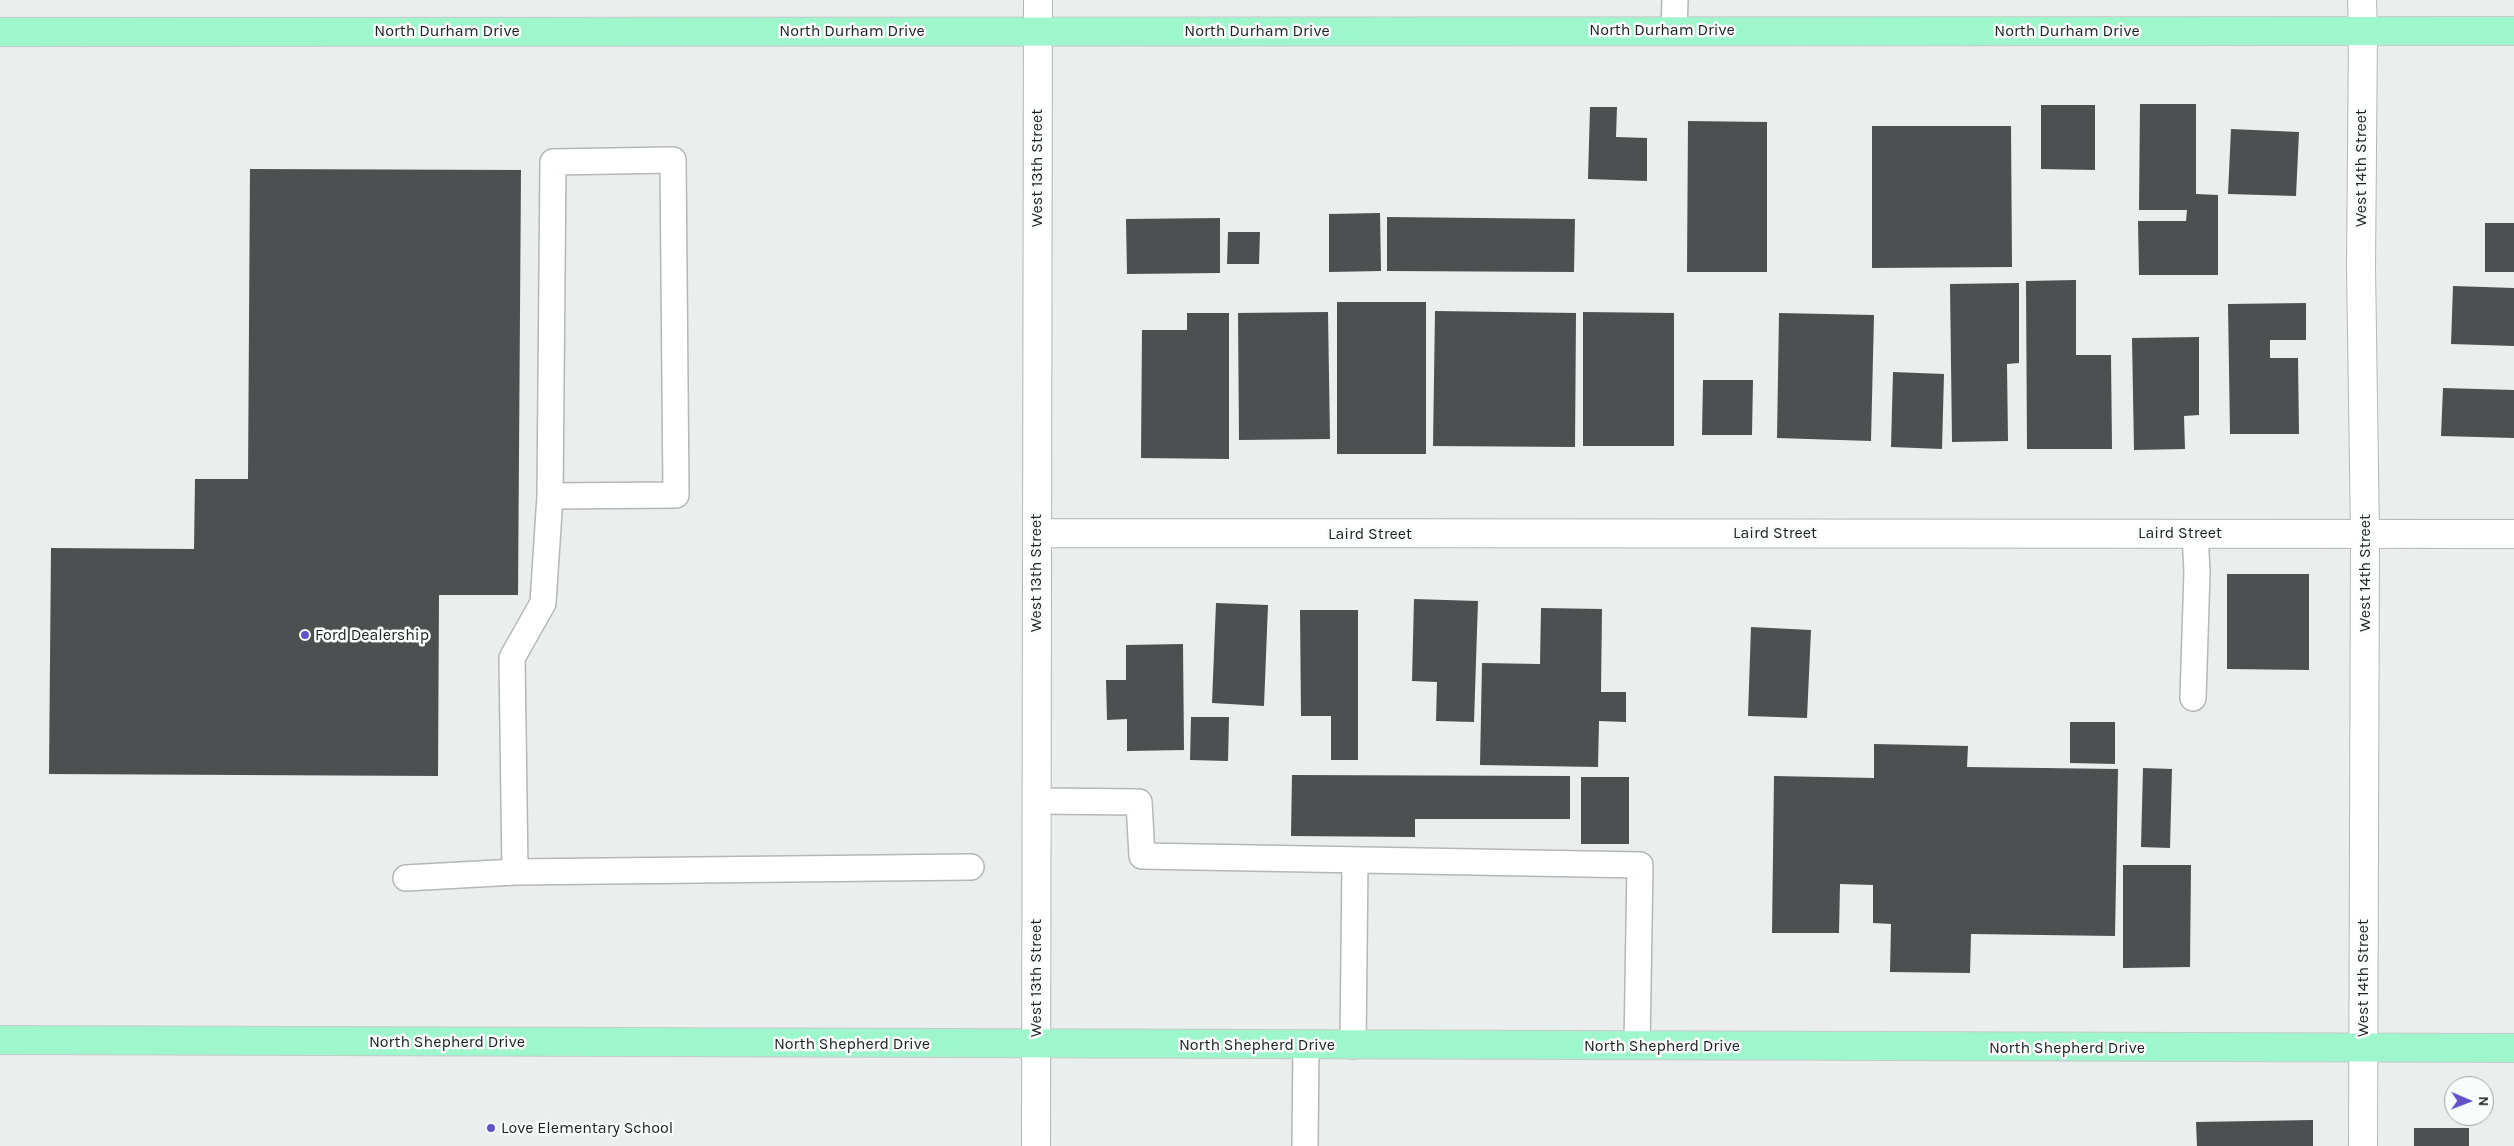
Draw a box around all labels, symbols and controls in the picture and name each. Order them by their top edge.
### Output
street label: North Durham Drive [1589,20,1735,40]
street label: North Durham Drive [374,21,520,41]
street label: North Durham Drive [779,21,925,41]
street label: North Durham Drive [1184,21,1330,41]
street label: North Durham Drive [1994,21,2140,41]
street label: West 13th Street [1027,109,1047,227]
street label: West 14th Street [2351,109,2371,227]
street label: West 13th Street [1026,514,1046,632]
street label: West 14th Street [2355,514,2375,632]
street label: Laird Street [1733,523,1817,543]
street label: Laird Street [2138,523,2222,543]
street label: Laird Street [1328,524,1412,544]
place label: Ford Dealership [315,625,429,645]
marker: Ford Dealership [299,629,311,641]
street label: West 13th Street [1026,919,1046,1037]
street label: West 14th Street [2353,919,2373,1037]
street label: North Shepherd Drive [369,1032,525,1052]
street label: North Shepherd Drive [774,1034,930,1054]
street label: North Shepherd Drive [1179,1035,1335,1055]
street label: North Shepherd Drive [1584,1036,1740,1056]
street label: North Shepherd Drive [1989,1038,2145,1058]
north arrow [2444,1076,2494,1126]
text: N [2475,1096,2492,1106]
place label: Love Elementary School [501,1118,673,1138]
marker: Love Elementary School [485,1122,497,1134]

